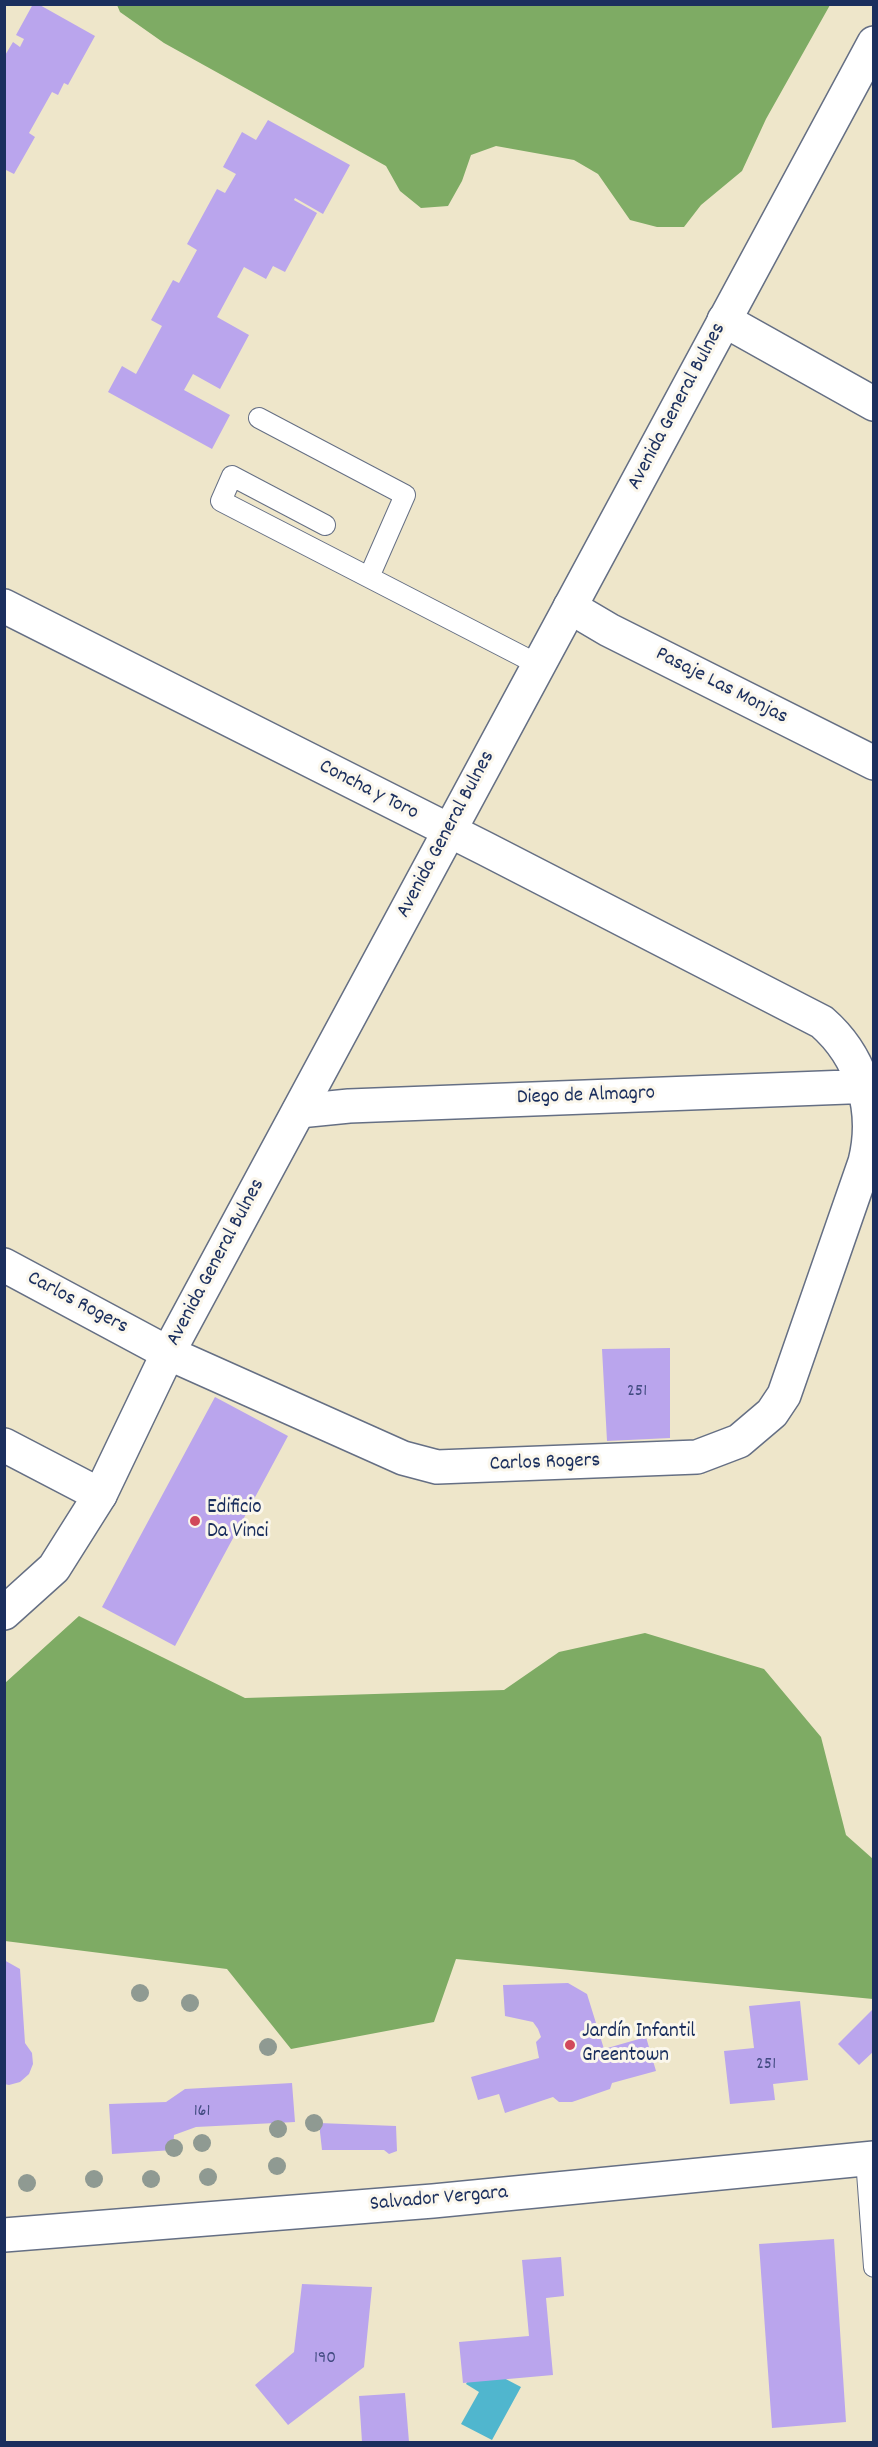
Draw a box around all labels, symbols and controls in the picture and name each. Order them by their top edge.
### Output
street label: Avenida General Bulnes [623,319,733,495]
street label: Pasaje Las Monjas [651,643,791,731]
street label: Avenida General Bulnes [392,747,502,923]
street label: Concha y Toro [314,755,422,827]
street label: Diego de Almagro [516,1082,656,1112]
street label: Avenida General Bulnes [162,1175,272,1351]
street label: Carlos Rogers [22,1267,132,1341]
house number: 251 [627,1382,647,1404]
street label: Carlos Rogers [489,1449,601,1479]
place label: Edificio Da Vinci [207,1496,268,1546]
marker: Edificio Da Vinci [188,1514,202,1528]
place label: Jardín Infantil Greentown [582,2020,695,2070]
marker: Jardín Infantil Greentown [563,2038,577,2052]
house number: 251 [756,2055,776,2077]
house number: 161 [194,2102,210,2124]
street label: Salvador Vergara [369,2181,509,2219]
house number: 190 [314,2349,336,2371]

